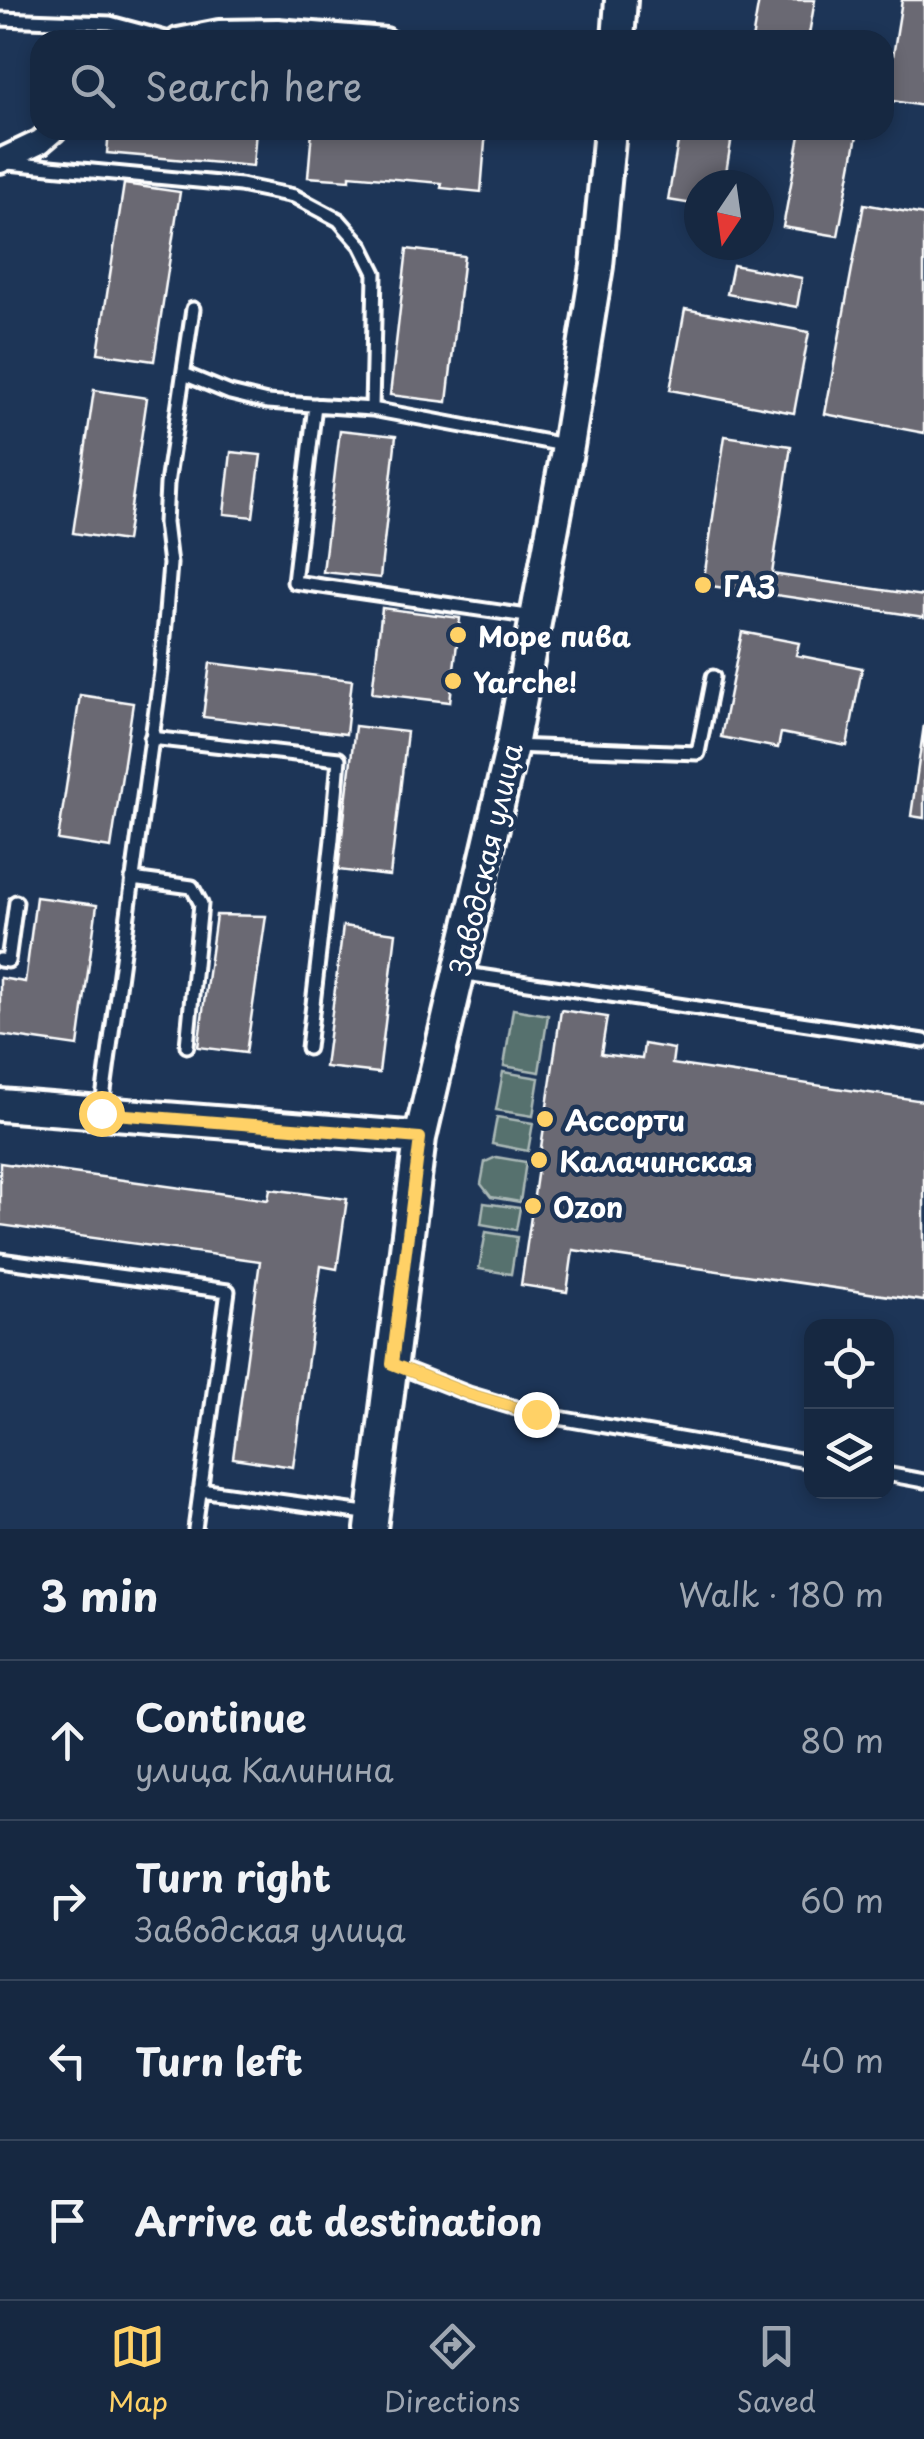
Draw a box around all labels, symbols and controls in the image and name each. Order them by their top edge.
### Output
search box [30,30,894,140]
text: Search here [145,57,362,114]
icon: search [65,58,120,113]
north arrow [684,170,774,260]
place label: ГАЗ [723,564,776,607]
marker: ГАЗ [692,574,714,596]
place label: Море пива [478,614,631,657]
marker: Море пива [447,624,469,646]
place label: Yarche! [473,660,577,703]
marker: Yarche! [442,670,464,692]
street label: Заводская улица [437,738,533,979]
route start [79,1091,125,1137]
place label: Ассорти [565,1098,685,1141]
marker: Ассорти [534,1108,556,1130]
place label: Калачинская [559,1139,753,1182]
marker: Калачинская [528,1149,550,1171]
place label: Ozon [553,1185,623,1228]
marker: Ozon [522,1195,544,1217]
map controls [804,1319,894,1499]
button: locate [804,1319,894,1409]
route end [514,1392,560,1438]
button: layers [804,1409,894,1499]
text: 3 min [40,1563,158,1626]
text: Walk · 180 m [678,1570,884,1618]
text: Continue [135,1688,306,1745]
icon: ahead [40,1713,95,1768]
text: 80 m [800,1716,884,1764]
text: улица Калинина [135,1745,394,1793]
text: Turn right [135,1848,331,1905]
icon: right [40,1873,95,1928]
text: 60 m [800,1876,884,1924]
text: Заводская улица [135,1905,406,1953]
text: Turn left [135,2032,303,2089]
icon: left [40,2033,95,2088]
text: 40 m [800,2036,884,2084]
text: Arrive at destination [135,2192,543,2249]
icon: arrive [40,2193,95,2248]
tab: Map [108,2319,168,2422]
tab: Directions [384,2319,520,2422]
tab: Saved [736,2319,816,2422]

